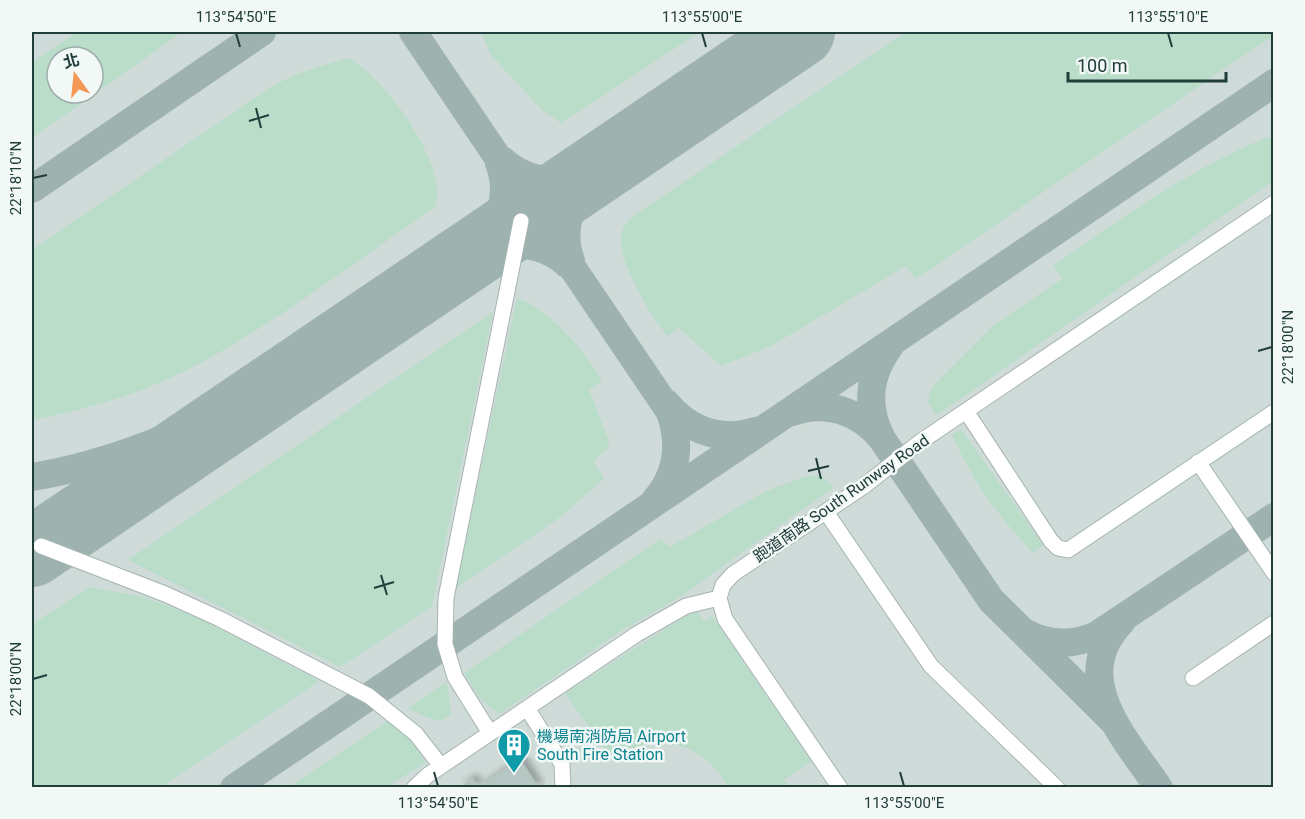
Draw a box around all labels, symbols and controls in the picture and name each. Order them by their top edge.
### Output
text: 113°54'50"E [196,8,277,26]
text: 113°55'00"E [662,8,743,26]
text: 113°55'10"E [1128,8,1209,26]
north arrow [45,45,105,105]
scale bar [1068,45,1226,83]
text: 北 [61,50,81,72]
text: 100 m [1077,55,1128,76]
text: 22°18'10"N [7,141,25,215]
text: 22°18'00"N [1279,310,1297,384]
street label: 跑道南路 South Runway Road [750,430,933,566]
text: 22°18'00"N [7,642,25,716]
building icon: 機場南消防局 Airport South Fire Station [496,727,532,774]
place label: 機場南消防局 Airport South Fire Station [537,727,686,764]
text: 113°54'50"E [398,794,479,812]
text: 113°55'00"E [864,794,945,812]

